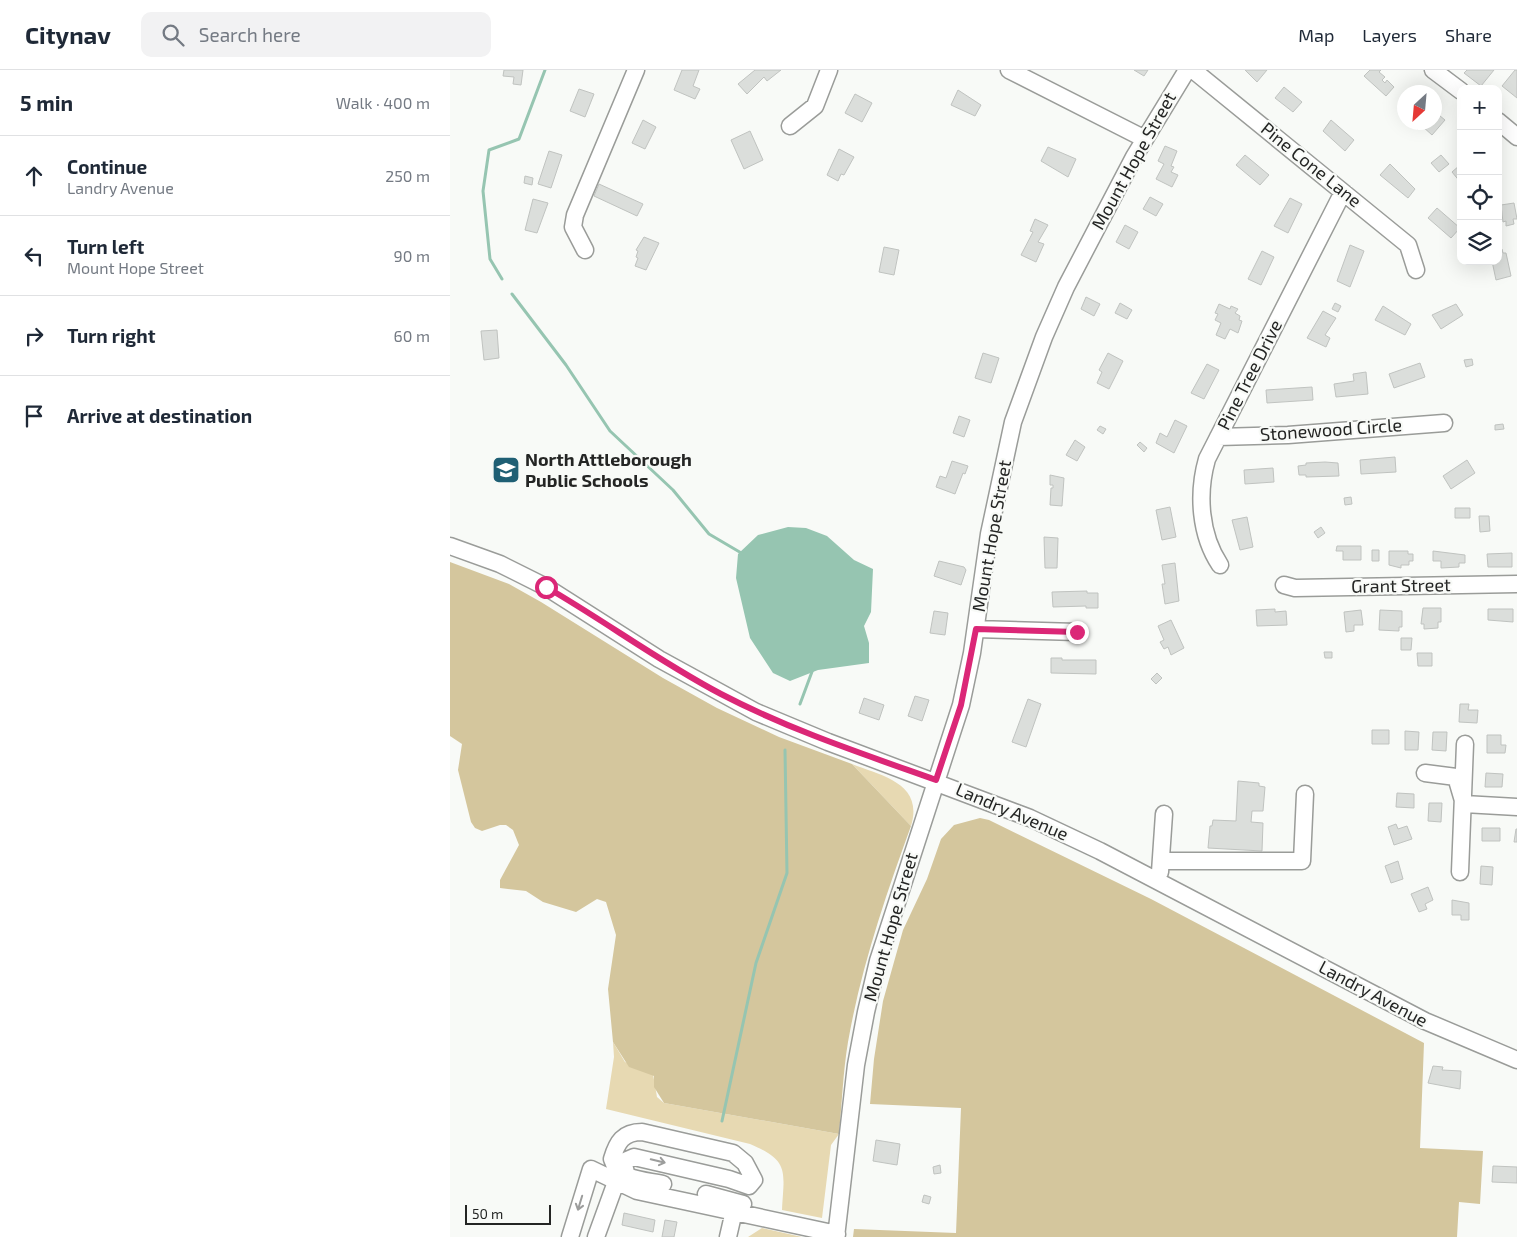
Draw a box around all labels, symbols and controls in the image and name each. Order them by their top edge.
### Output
search box [141,12,491,57]
text: Citynav [25,20,111,49]
icon: search [159,21,187,49]
text: Search here [199,23,301,46]
text: Map [1298,24,1334,46]
text: Layers [1362,24,1417,46]
text: Share [1445,24,1492,46]
north arrow [1397,85,1442,130]
map controls [1457,85,1502,265]
button: + [1457,85,1502,130]
street label: Mount Hope Street [1086,88,1180,233]
text: 5 min [20,90,73,115]
text: Walk · 400 m [336,93,430,112]
street label: Pine Cone Lane [1257,117,1366,212]
button: − [1457,130,1502,175]
text: Continue [67,155,147,178]
icon: ahead [20,162,48,190]
text: 250 m [385,166,430,185]
button: locate [1457,175,1502,220]
text: Landry Avenue [67,178,174,197]
button: layers [1457,220,1502,265]
text: Turn left [67,235,144,258]
icon: left [20,242,48,270]
text: 90 m [394,246,430,265]
text: Mount Hope Street [67,258,204,277]
street label: Pine Tree Drive [1212,316,1286,433]
icon: right [20,322,48,350]
text: Turn right [67,324,155,347]
text: 60 m [394,326,430,345]
icon: arrive [20,402,48,430]
text: Arrive at destination [67,404,252,427]
street label: Stonewood Circle [1259,413,1403,445]
place label: North Attleborough Public Schools [525,448,692,491]
school or university icon: North Attleborough Public Schools [491,455,521,485]
street label: Mount Hope Street [967,458,1015,614]
street label: Grant Street [1351,573,1451,597]
route start [535,576,558,599]
route end [1066,621,1089,644]
street label: Landry Avenue [953,777,1072,845]
street label: Mount Hope Street [858,850,922,1004]
street label: Landry Avenue [1315,955,1432,1031]
one-way arrow [649,1157,665,1166]
one-way arrow [575,1195,585,1211]
scale bar [465,1202,551,1225]
text: 50 m [472,1205,503,1222]

